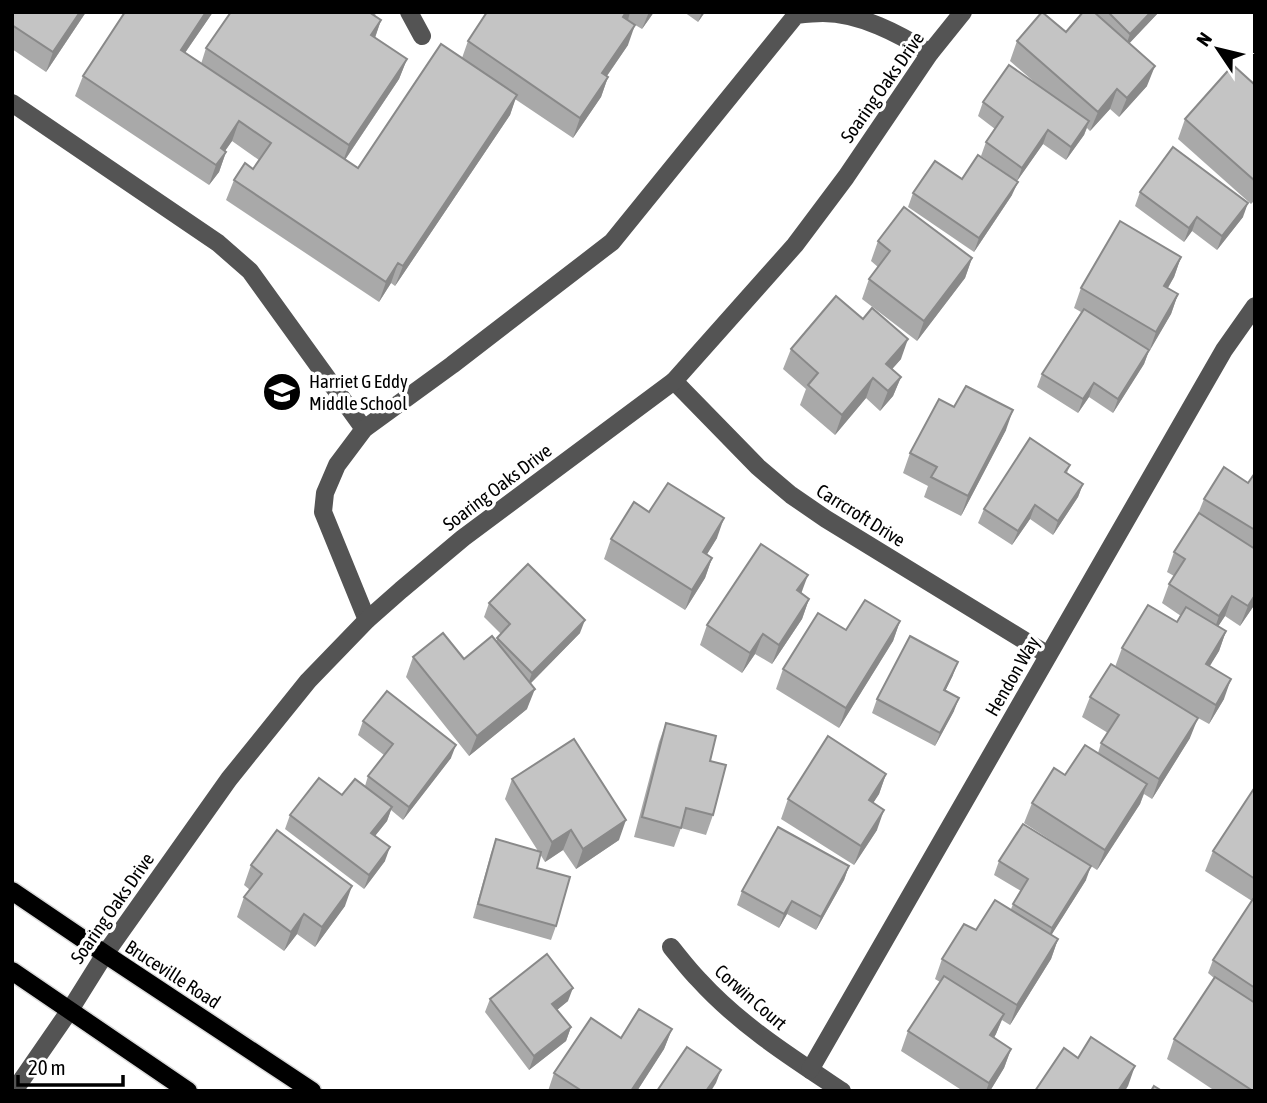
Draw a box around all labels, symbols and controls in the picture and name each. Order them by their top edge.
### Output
north arrow [1183,14,1253,84]
street label: Soaring Oaks Drive [836,27,928,147]
text: N [1192,28,1216,50]
place label: Harriet G Eddy Middle School [309,370,408,414]
school or university icon: Harriet G Eddy Middle School [261,371,303,413]
street label: Soaring Oaks Drive [438,439,556,535]
street label: Carrcroft Drive [813,479,909,551]
street label: Hendon Way [980,632,1044,720]
street label: Soaring Oaks Drive [66,848,158,968]
street label: Bruceville Road [121,935,225,1013]
street label: Corwin Court [711,960,791,1034]
scale bar [18,1044,122,1088]
text: 20 m [28,1055,66,1079]

